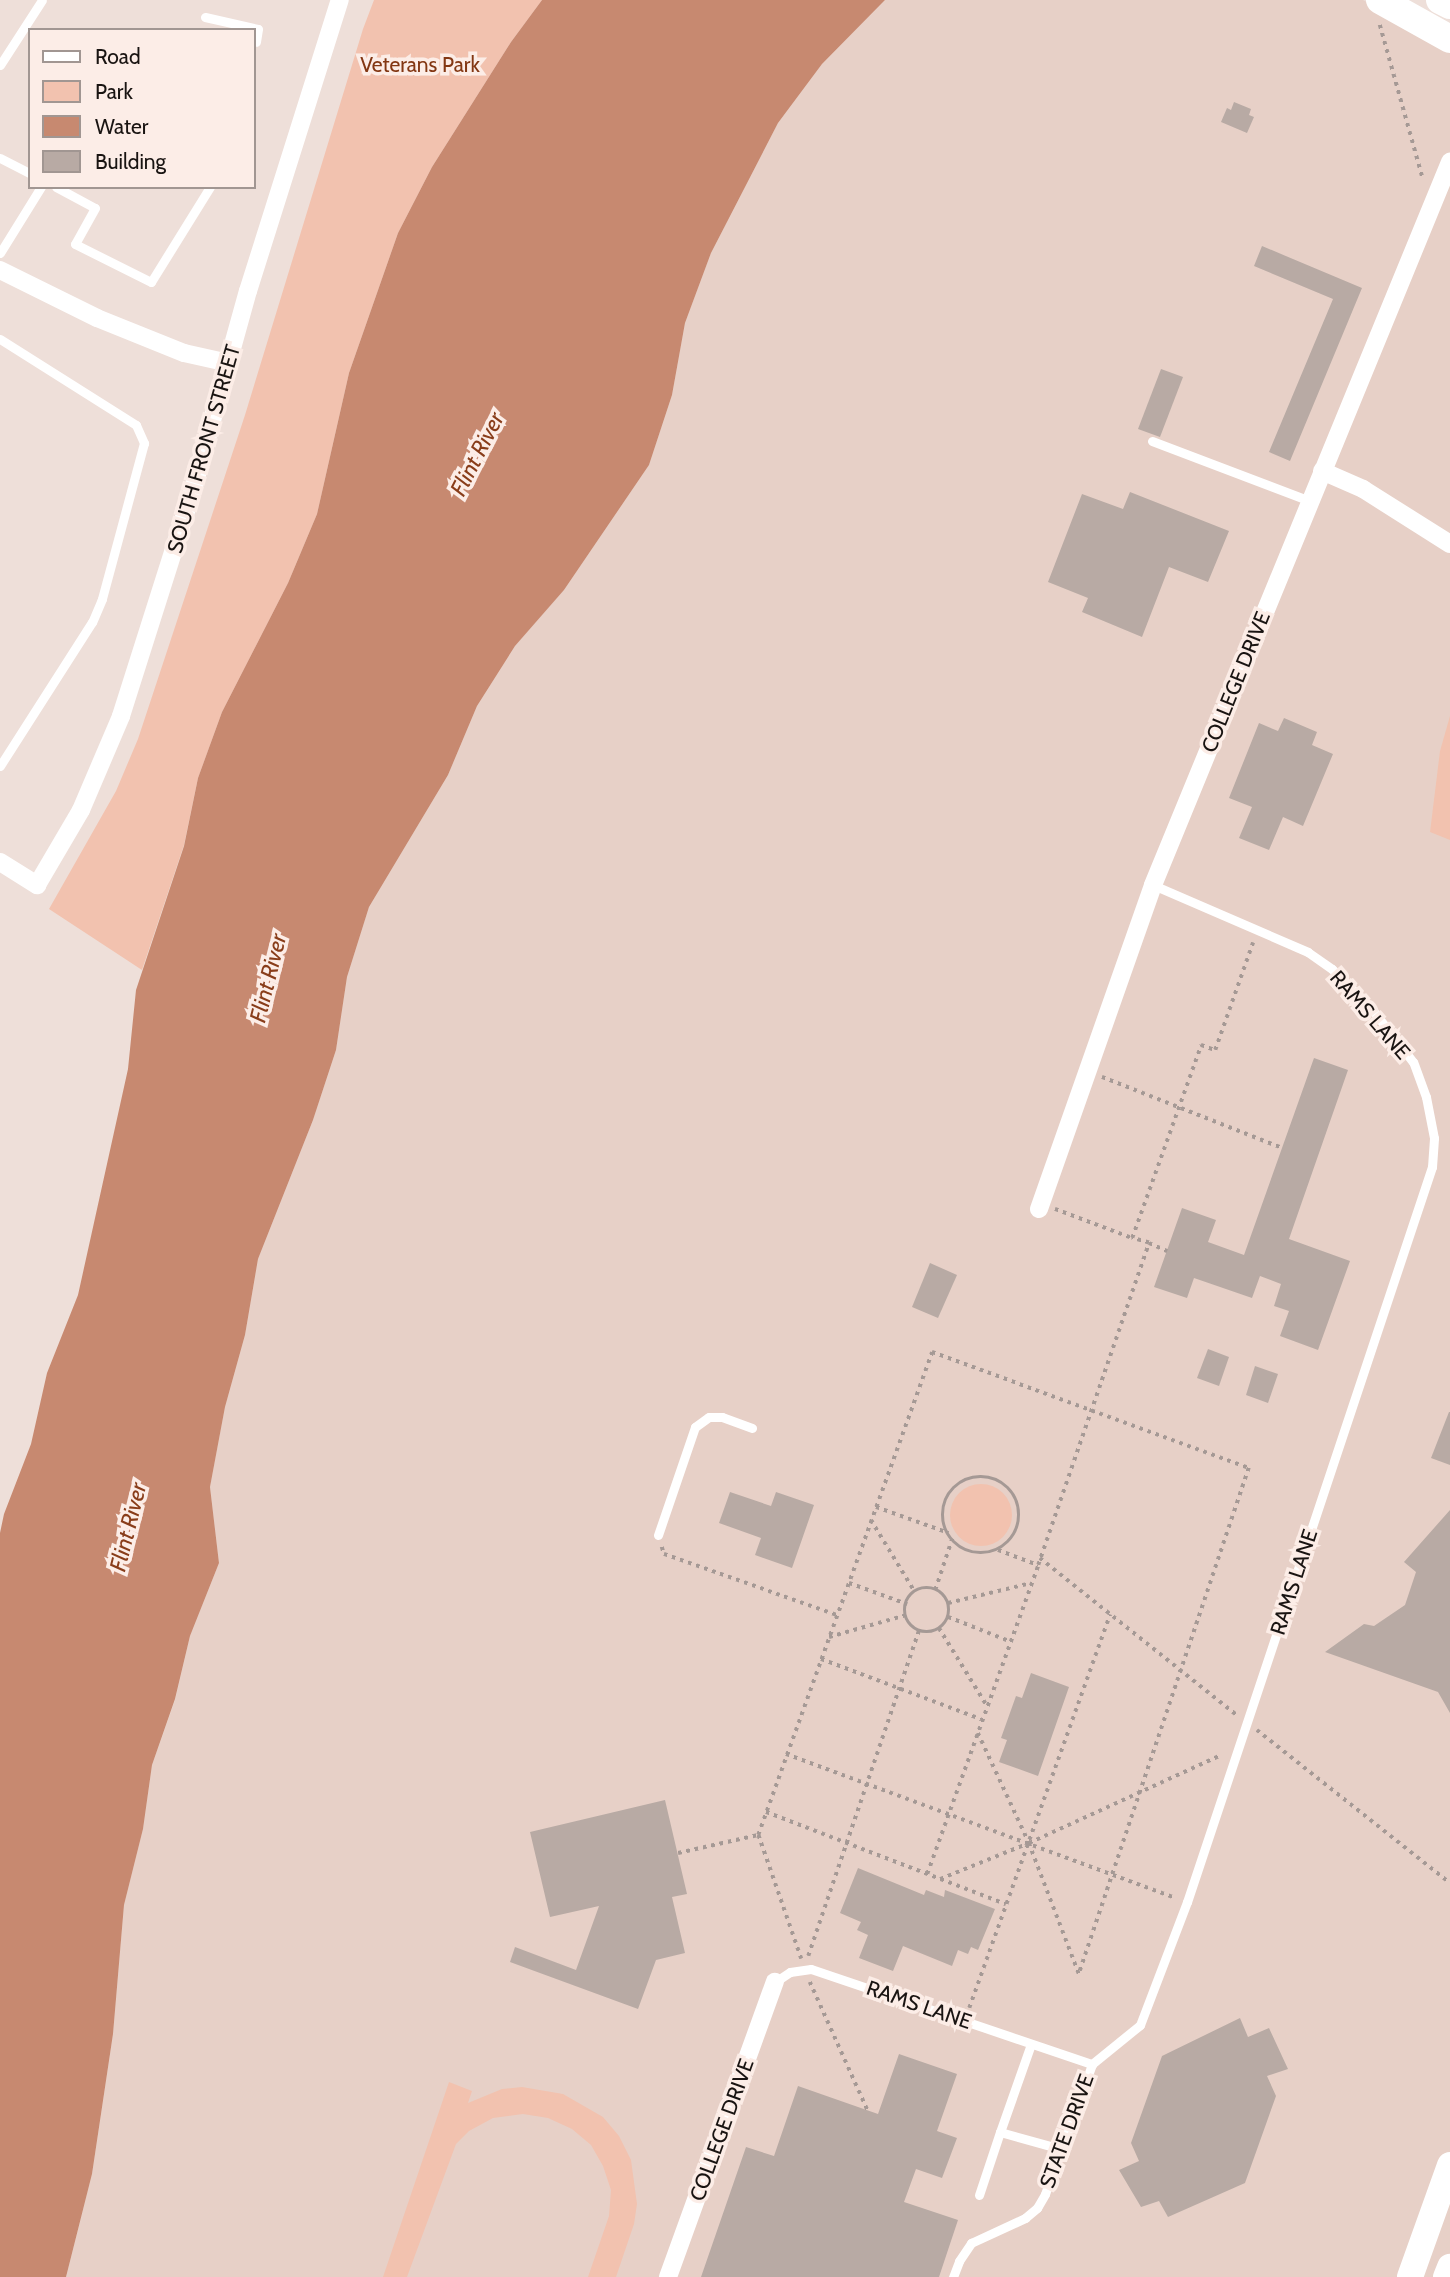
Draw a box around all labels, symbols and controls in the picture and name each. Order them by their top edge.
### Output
legend [28,28,256,189]
text: Road [95,44,141,69]
park label: Veterans Park [360,52,480,78]
text: Park [95,79,133,104]
text: Water [95,114,148,139]
text: Building [95,149,166,174]
street label: SOUTH FRONT STREET [162,342,246,556]
water label: Flint River [444,408,510,500]
street label: COLLEGE DRIVE [1196,608,1276,756]
water label: Flint River [244,931,292,1025]
street label: RAMS LANE [1325,965,1415,1065]
water label: Flint River [104,1480,152,1574]
street label: RAMS LANE [1265,1526,1323,1638]
street label: RAMS LANE [863,1975,975,2035]
street label: COLLEGE DRIVE [685,2055,759,2205]
street label: STATE DRIVE [1035,2071,1099,2191]

